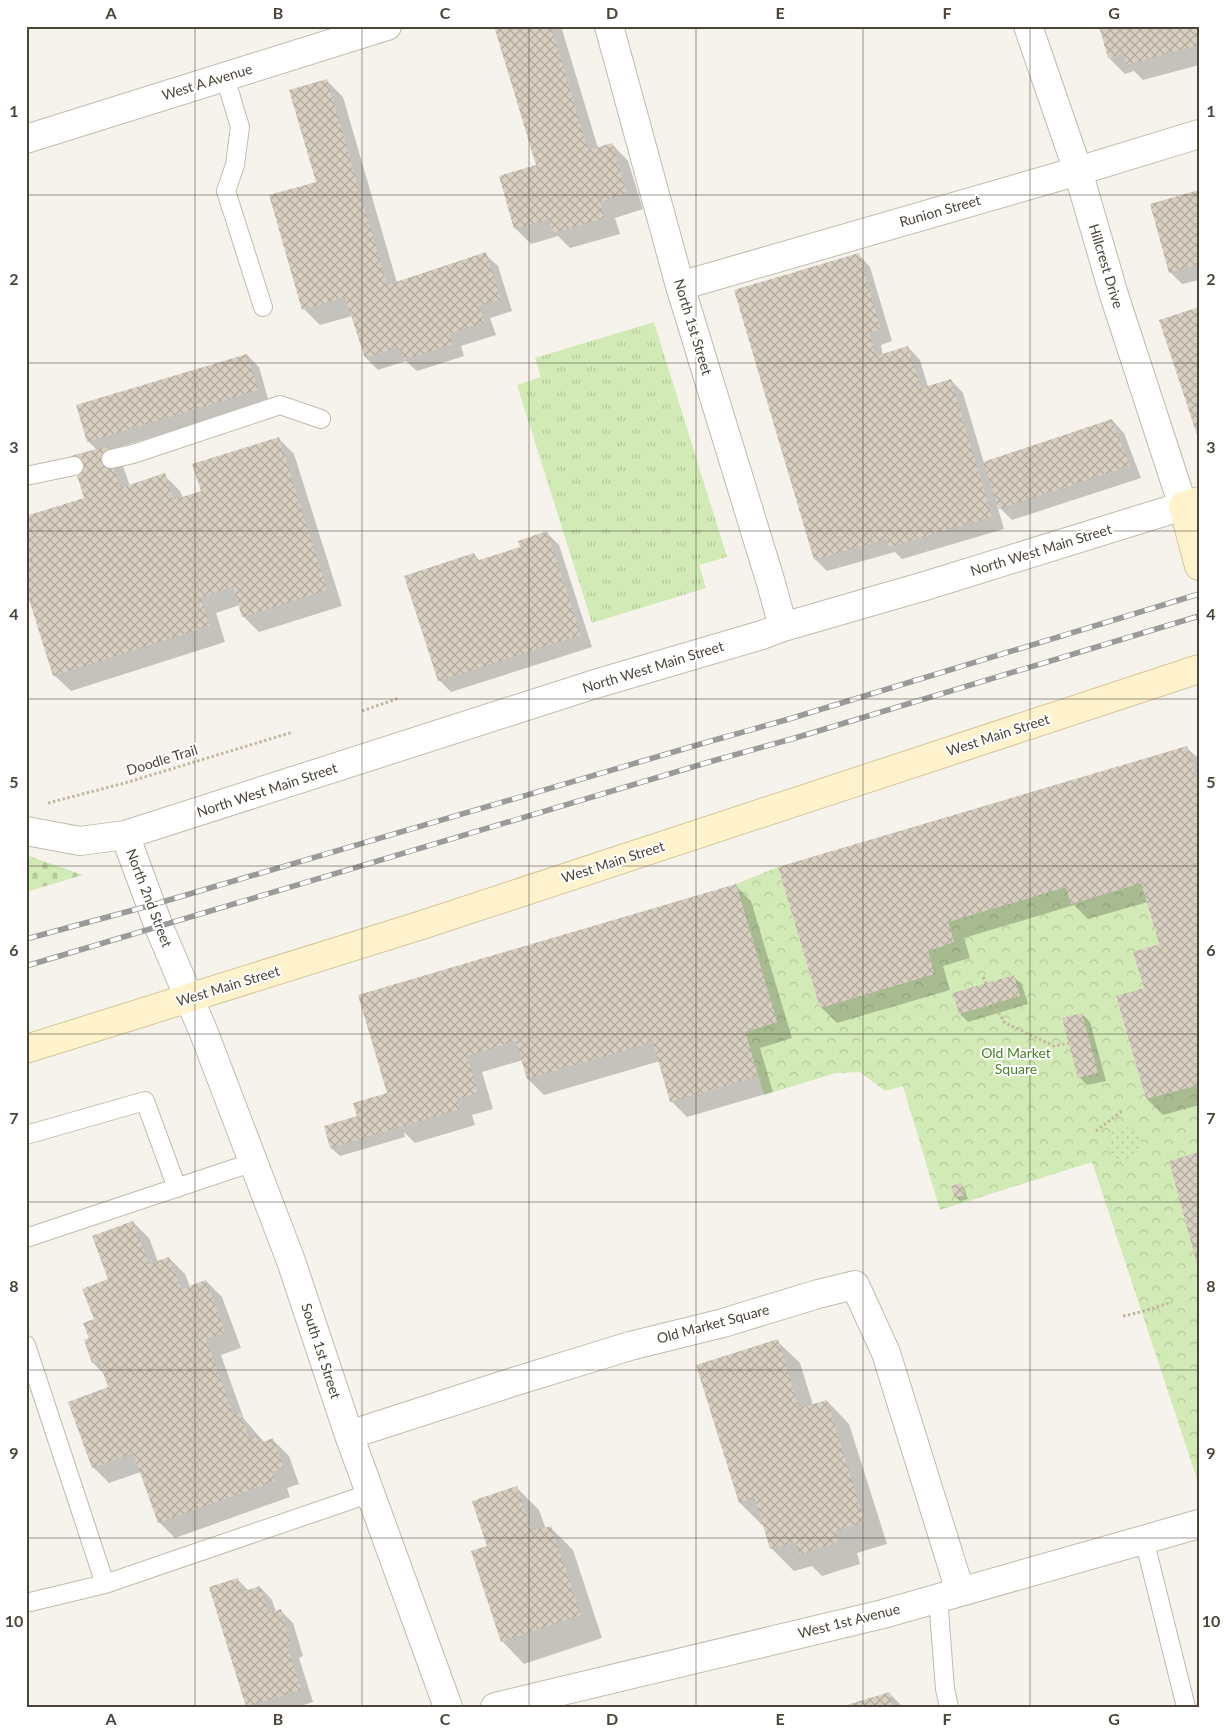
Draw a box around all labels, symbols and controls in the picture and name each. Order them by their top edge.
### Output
text: A [104,3,117,22]
text: B [273,3,283,22]
text: C [440,3,451,22]
text: D [606,3,618,22]
text: E [775,3,785,22]
text: F [942,3,952,22]
text: G [1108,3,1120,22]
street label: West A Avenue [160,60,254,103]
text: 1 [9,101,19,120]
text: 1 [1206,101,1216,120]
street label: Runion Street [897,191,982,230]
street label: Hillcrest Drive [1086,222,1127,310]
text: 2 [9,269,19,288]
text: 2 [1206,269,1216,288]
street label: North 1st Street [671,277,716,377]
text: 3 [9,437,19,456]
text: 3 [1206,437,1216,456]
street label: North West Main Street [968,520,1114,579]
text: 4 [9,604,19,623]
text: 4 [1206,604,1216,623]
street label: North West Main Street [580,637,726,696]
street label: West Main Street [944,710,1051,759]
street label: Doodle Trail [124,741,199,778]
street label: North West Main Street [194,759,339,820]
text: 5 [9,772,19,791]
text: 5 [1206,772,1216,791]
street label: West Main Street [559,837,666,886]
street label: North 2nd Street [123,846,176,949]
text: 6 [9,940,19,959]
text: 6 [1206,940,1216,959]
street label: West Main Street [174,962,282,1009]
park label: Old Market Square [981,1044,1051,1077]
text: 7 [9,1108,19,1127]
text: 7 [1206,1108,1216,1127]
text: 8 [9,1276,19,1295]
text: 8 [1206,1276,1216,1295]
street label: Old Market Square [655,1300,771,1347]
street label: South 1st Street [298,1301,345,1401]
text: 9 [9,1443,19,1462]
text: 9 [1206,1443,1216,1462]
street label: West 1st Avenue [796,1600,902,1641]
text: 10 [5,1611,23,1630]
text: 10 [1202,1611,1220,1630]
text: A [104,1709,117,1728]
text: B [273,1709,283,1728]
text: C [440,1709,451,1728]
text: D [606,1709,618,1728]
text: E [775,1709,785,1728]
text: F [942,1709,952,1728]
text: G [1108,1709,1120,1728]

